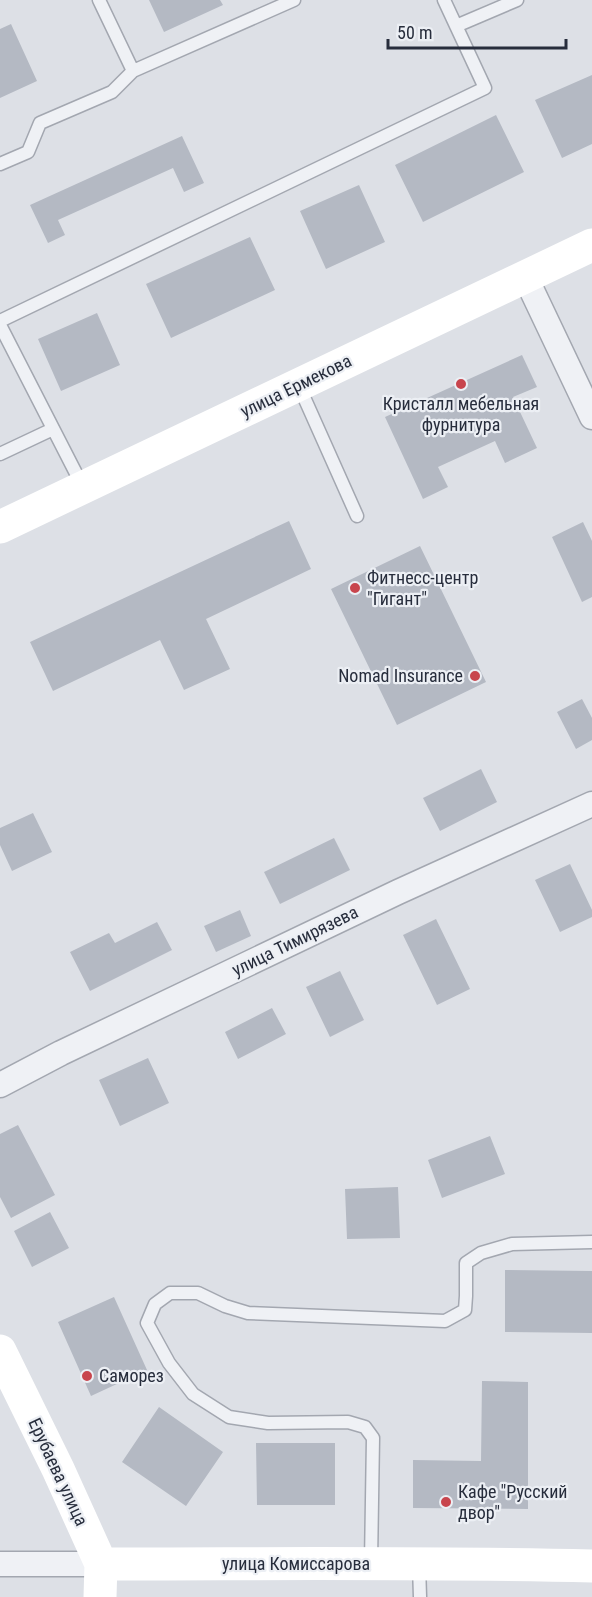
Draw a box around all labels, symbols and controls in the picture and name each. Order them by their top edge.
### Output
scale bar [388,12,566,50]
text: 50 m [397,22,432,43]
street label: улица Ермекова [237,350,355,421]
marker: Кристалл мебельная фурнитура [454,377,468,391]
place label: Кристалл мебельная фурнитура [383,393,539,435]
place label: Фитнесс-центр "Гигант" [367,567,478,609]
marker: Фитнесс-центр "Гигант" [348,581,362,595]
place label: Nomad Insurance [338,665,463,686]
marker: Nomad Insurance [468,669,482,683]
street label: улица Тимирязева [228,901,361,980]
place label: Саморез [99,1365,164,1386]
marker: Саморез [80,1369,94,1383]
street label: Ерубаева улица [24,1415,93,1529]
place label: Кафе "Русский двор" [458,1481,567,1523]
marker: Кафе "Русский двор" [439,1495,453,1509]
street label: улица Комиссарова [222,1553,370,1574]

